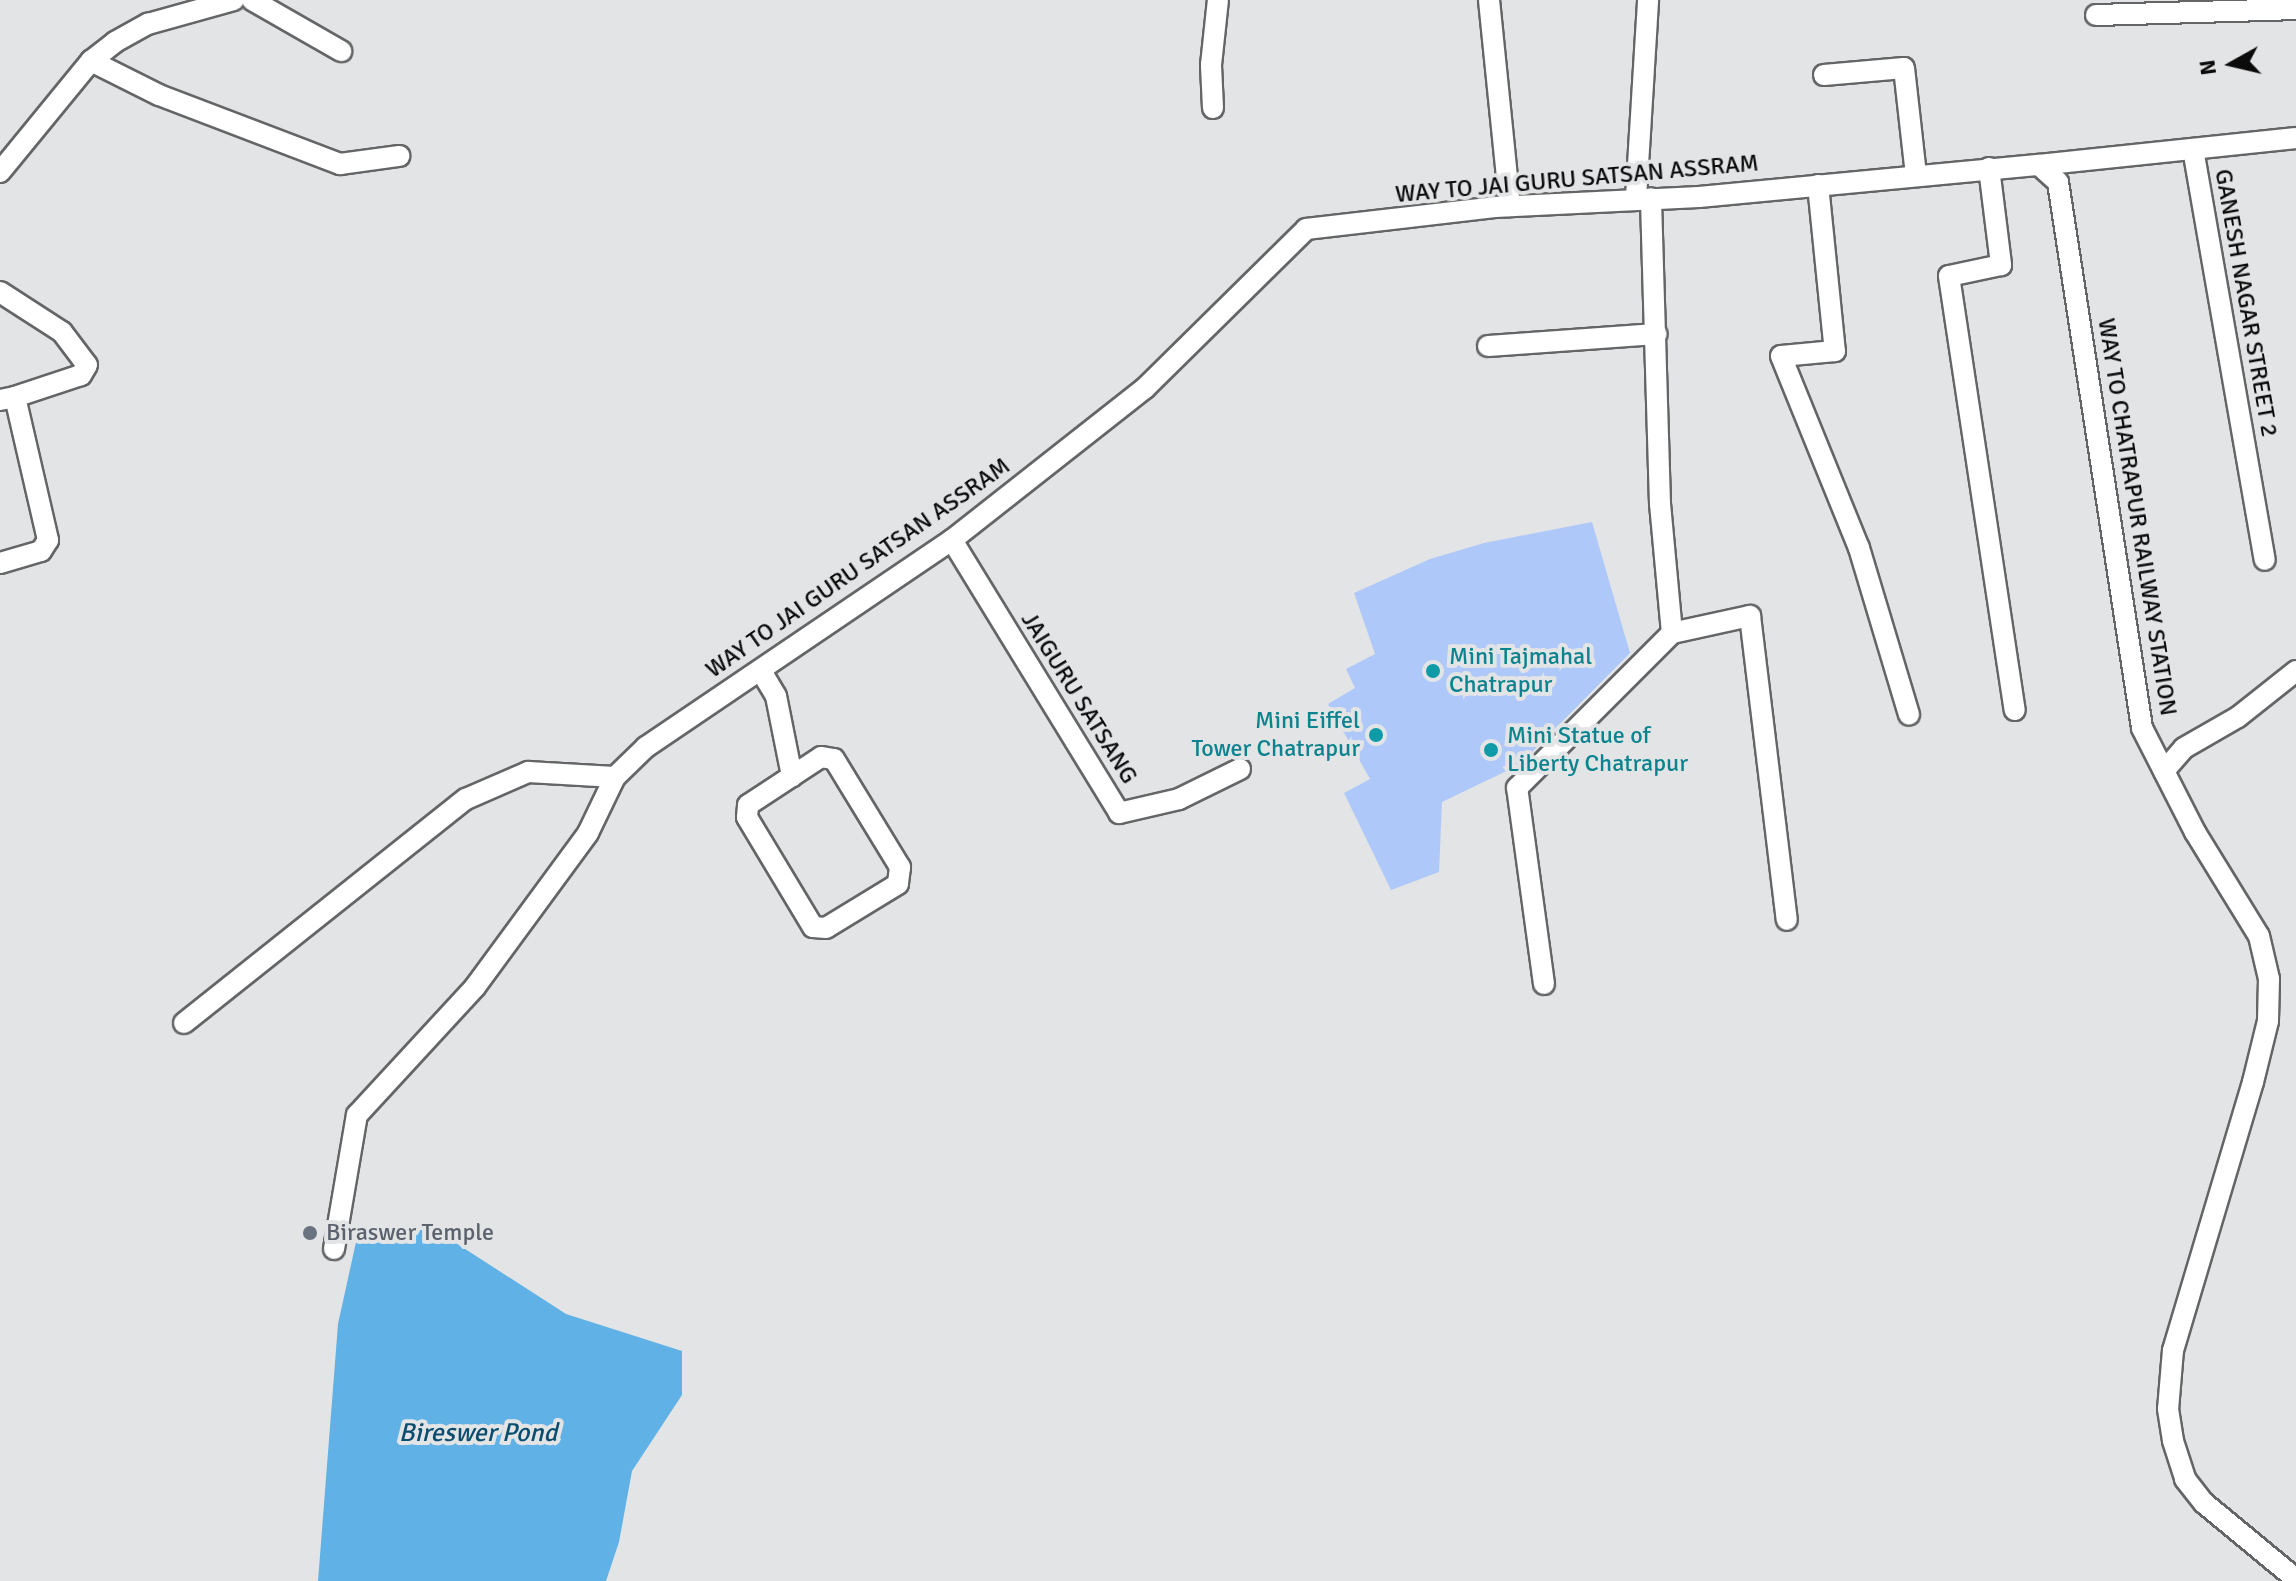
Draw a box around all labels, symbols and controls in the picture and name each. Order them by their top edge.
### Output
north arrow [2192,24,2272,104]
text: N [2193,58,2222,77]
street label: WAY TO JAI GURU SATSAN ASSRAM [1394,149,1760,209]
street label: GANESH NAGAR STREET 2 [2208,167,2284,439]
street label: WAY TO CHATRAPUR RAILWAY STATION [2091,316,2183,718]
street label: WAY TO JAI GURU SATSAN ASSRAM [700,452,1016,684]
street label: JAIGURU SATSANG [1015,607,1143,789]
place label: Mini Tajmahal Chatrapur [1449,643,1592,699]
marker: Mini Tajmahal Chatrapur [1424,662,1442,680]
place label: Mini Eiffel Tower Chatrapur [1191,707,1360,763]
place label: Mini Statue of Liberty Chatrapur [1507,722,1688,778]
marker: Mini Eiffel Tower Chatrapur [1367,726,1385,744]
marker: Mini Statue of Liberty Chatrapur [1482,741,1500,759]
place label: Biraswer Temple [326,1219,494,1247]
marker: Biraswer Temple [301,1224,319,1242]
water label: Bireswer Pond [399,1418,557,1450]

